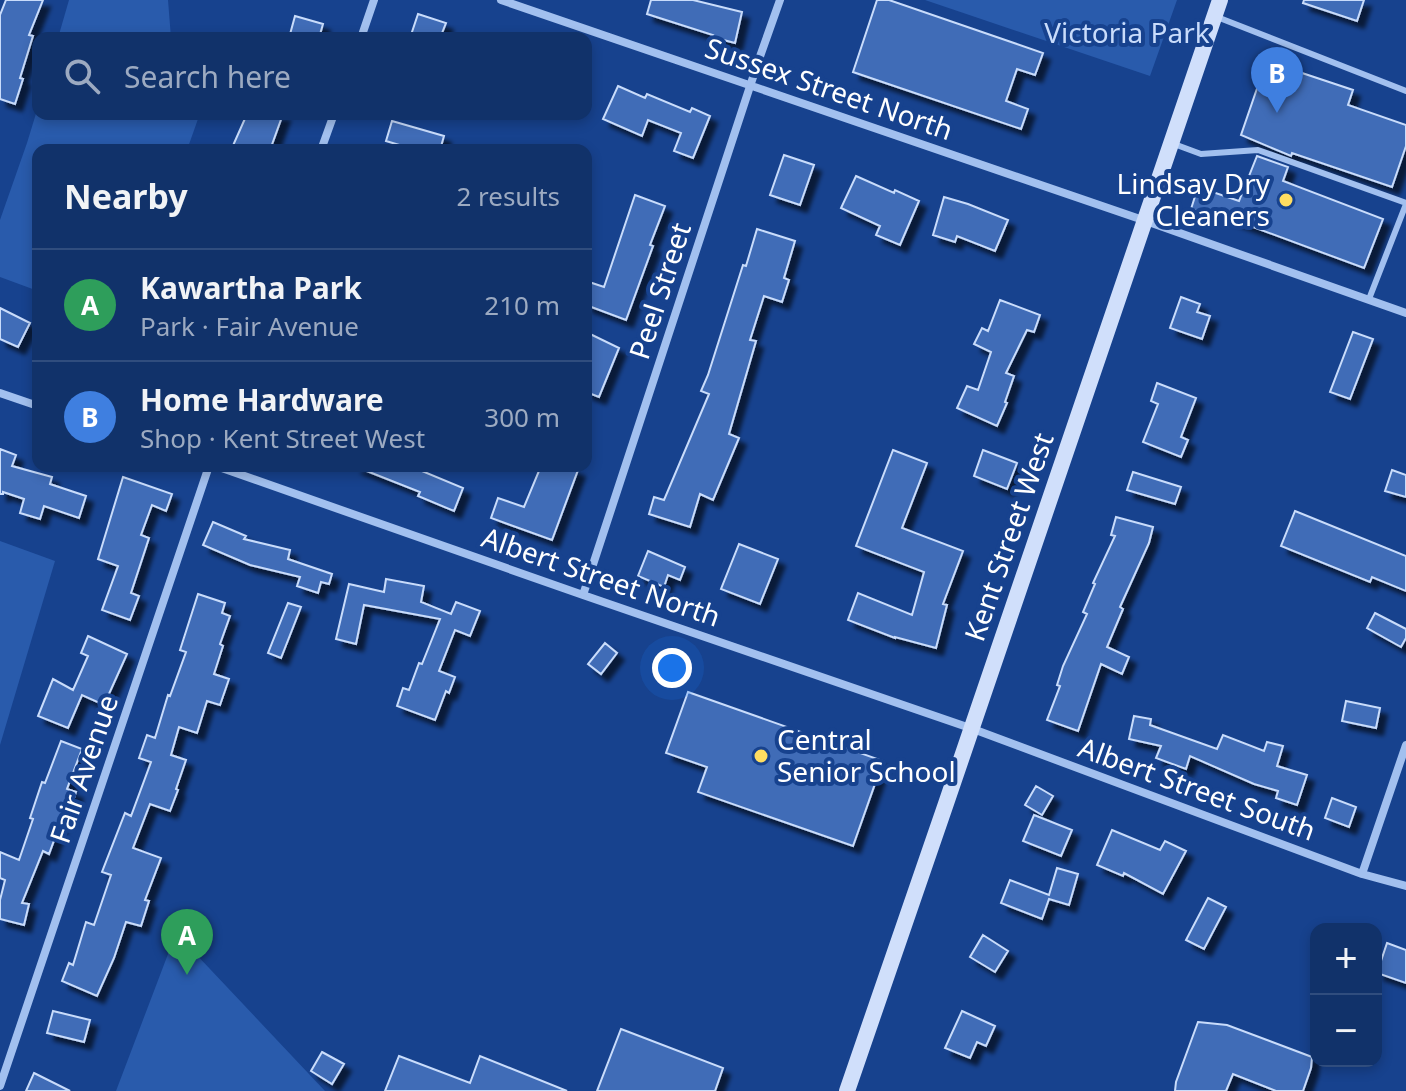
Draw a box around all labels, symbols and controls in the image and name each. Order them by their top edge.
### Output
park label: Victoria Park [1044,13,1210,51]
street label: Sussex Street North [700,28,958,148]
search box [32,32,592,120]
pin: B [1251,47,1303,113]
icon: search [60,54,104,98]
text: Search here [124,56,291,97]
place label: Lindsay Dry Cleaners [1117,164,1271,234]
text: Nearby [64,173,188,219]
text: 2 results [456,178,560,214]
marker: Lindsay Dry Cleaners [1277,191,1295,209]
street label: Peel Street [619,218,699,364]
text: Kawartha Park [140,267,362,308]
text: A [81,287,99,323]
text: 210 m [484,287,560,323]
text: Park · Fair Avenue [140,308,359,344]
text: Home Hardware [140,379,384,420]
text: B [81,399,99,435]
text: 300 m [484,399,560,435]
text: Shop · Kent Street West [140,420,425,456]
street label: Kent Street West [955,427,1062,646]
street label: Albert Street North [477,517,726,635]
your location [652,648,692,688]
street label: Fair Avenue [40,689,126,848]
place label: Central Senior School [777,720,956,790]
street label: Albert Street South [1074,728,1321,849]
marker: Central Senior School [752,747,770,765]
pin: A [161,909,213,975]
map controls [1310,923,1382,1067]
button: + [1310,923,1382,995]
button: − [1310,995,1382,1067]

